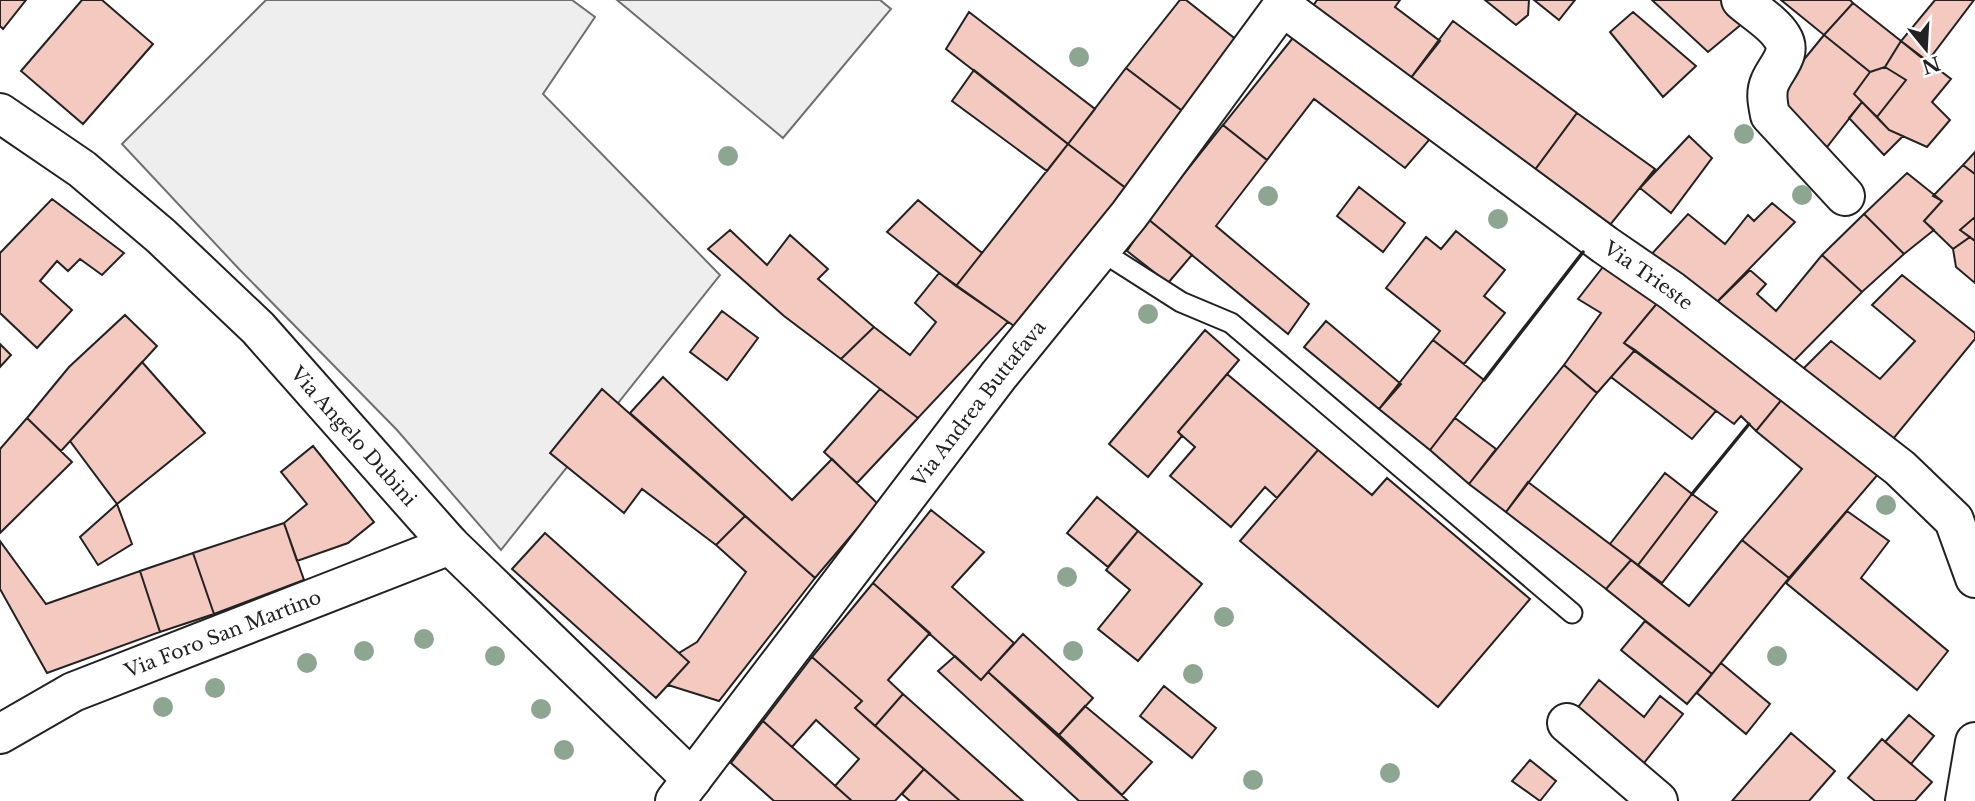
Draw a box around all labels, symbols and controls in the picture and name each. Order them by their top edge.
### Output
north arrow [1891,14,1961,84]
text: N [1919,51,1943,78]
street label: Via Trieste [1599,236,1697,315]
street label: Via Andrea Buttafava [906,316,1051,492]
street label: Via Angelo Dubini [285,361,421,511]
street label: Via Foro San Martino [120,585,325,683]

